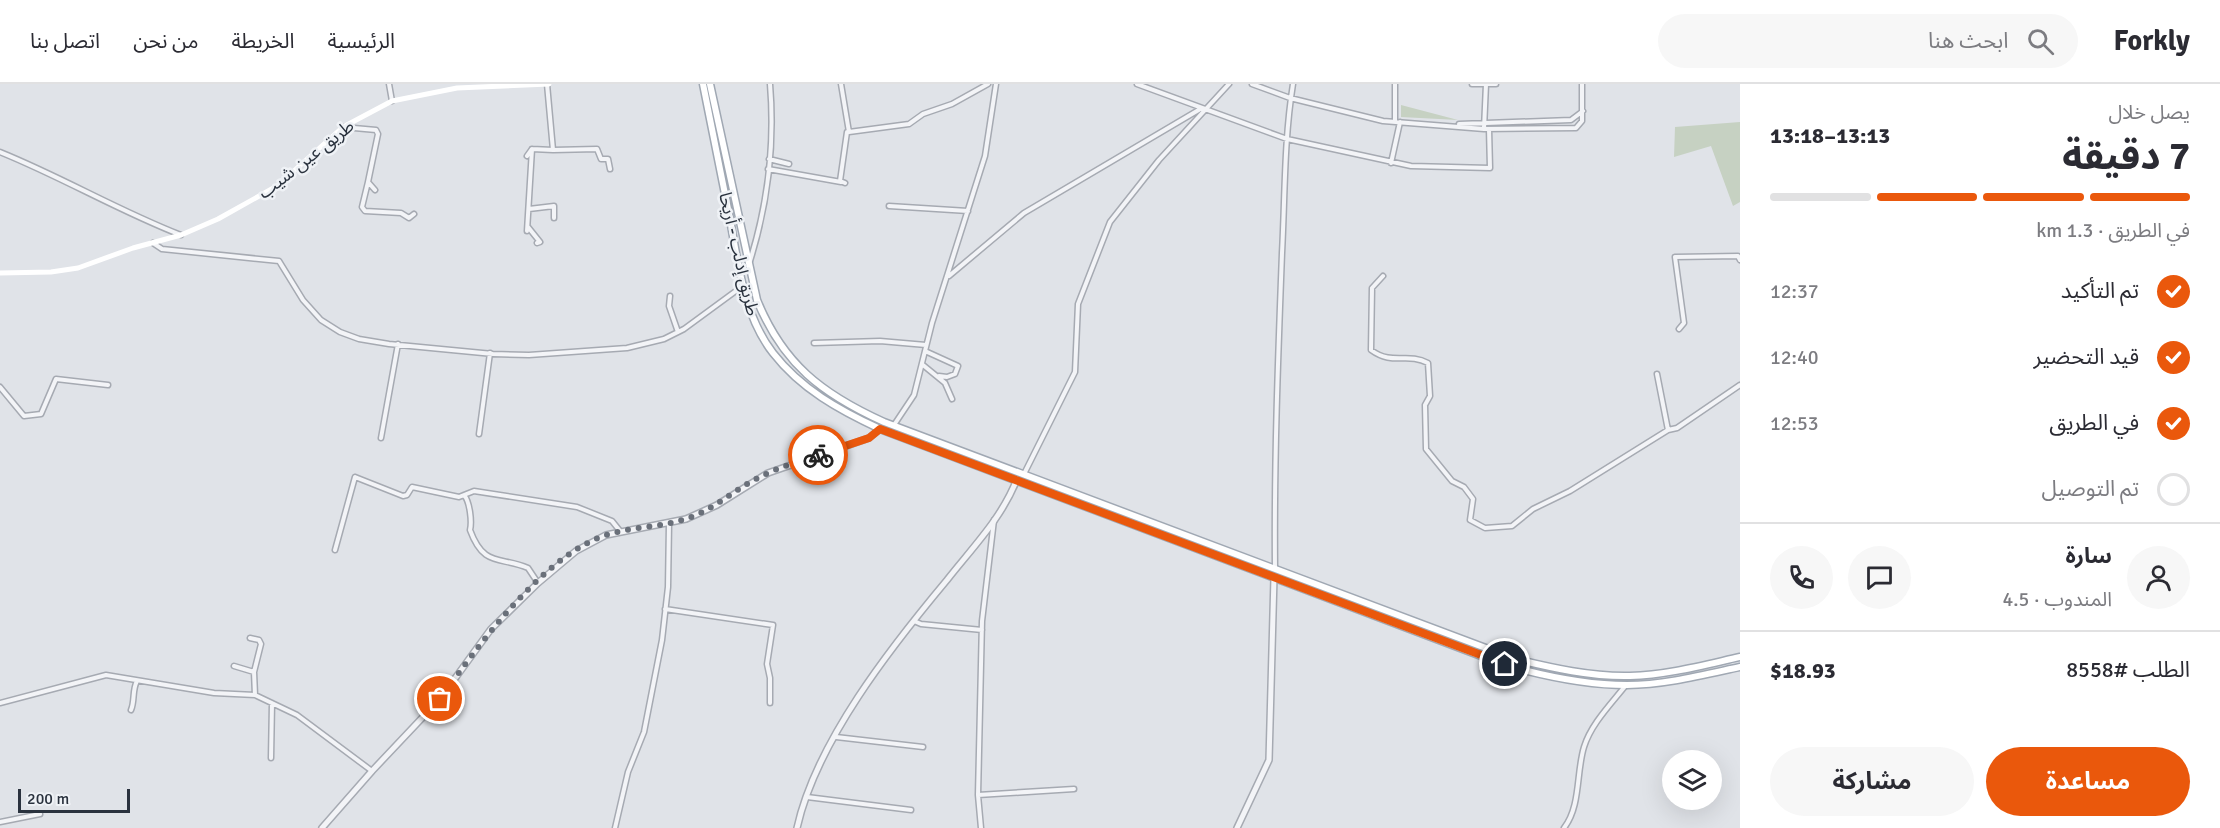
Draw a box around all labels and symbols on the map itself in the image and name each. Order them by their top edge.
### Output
street label: طريق عين شيب [254,115,358,203]
street label: طريق إدلب - أريحا [713,190,764,318]
courier [788,425,848,485]
pin [1479,638,1530,689]
pin [414,673,465,724]
scale bar [18,786,130,814]

